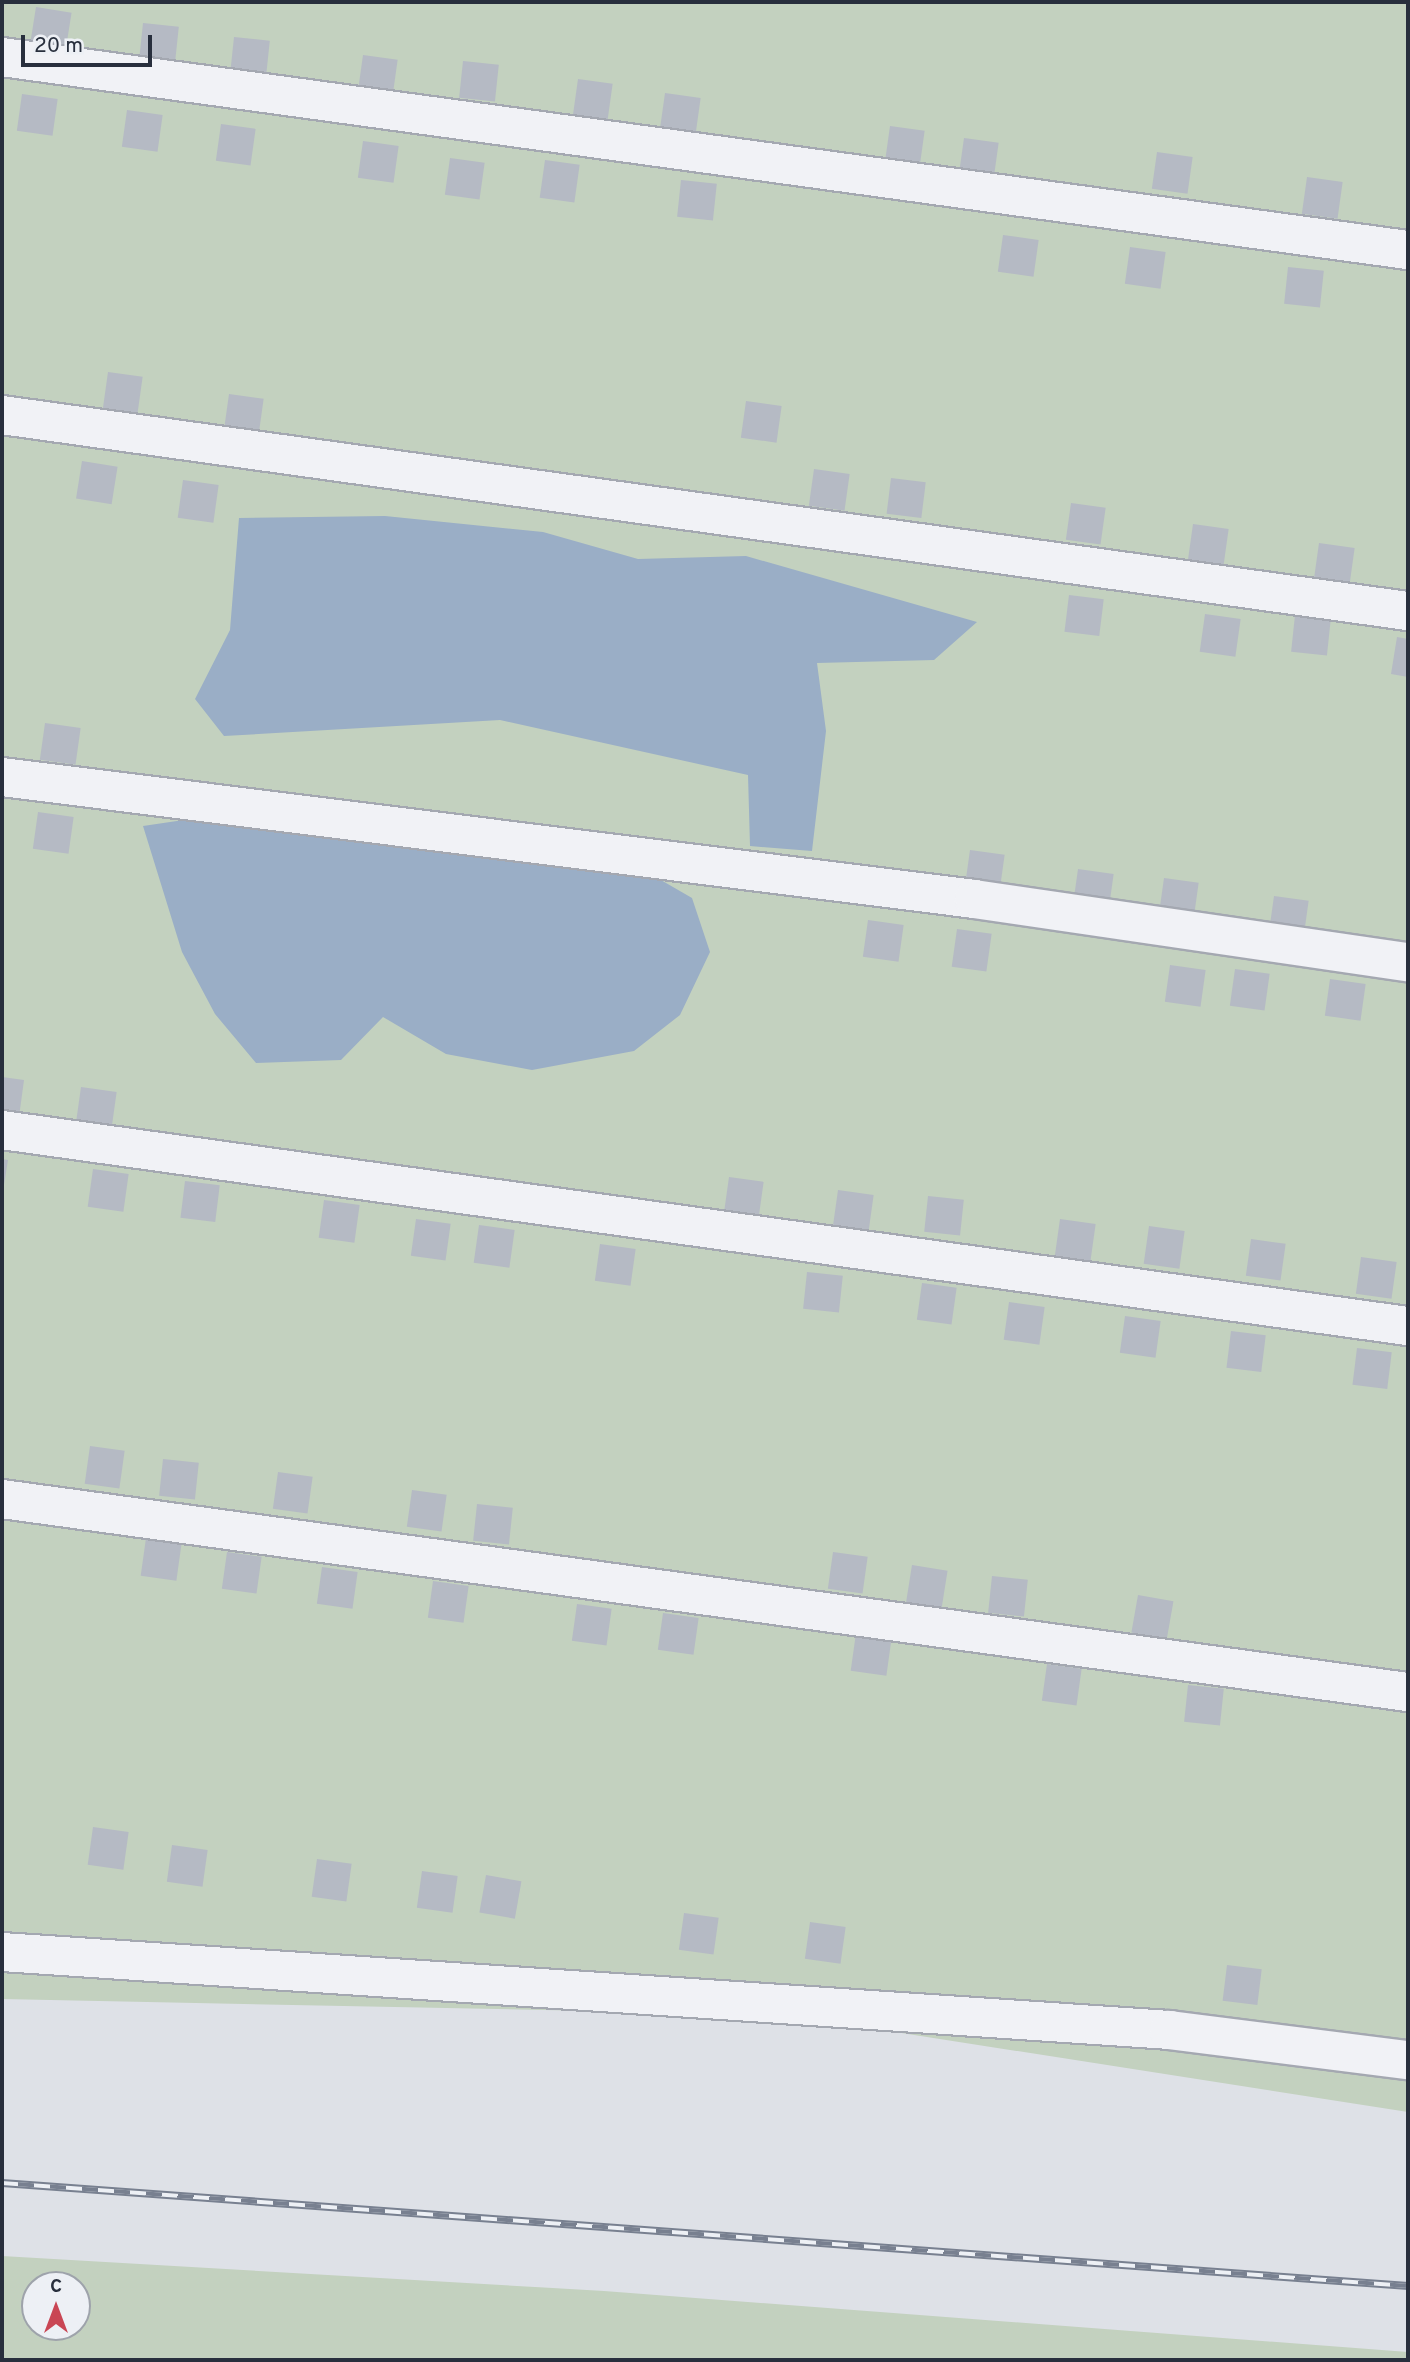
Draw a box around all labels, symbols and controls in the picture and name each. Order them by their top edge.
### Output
scale bar [24,21,156,65]
text: 20 m [34,33,83,60]
north arrow [21,2271,91,2341]
text: С [50,2275,62,2299]

